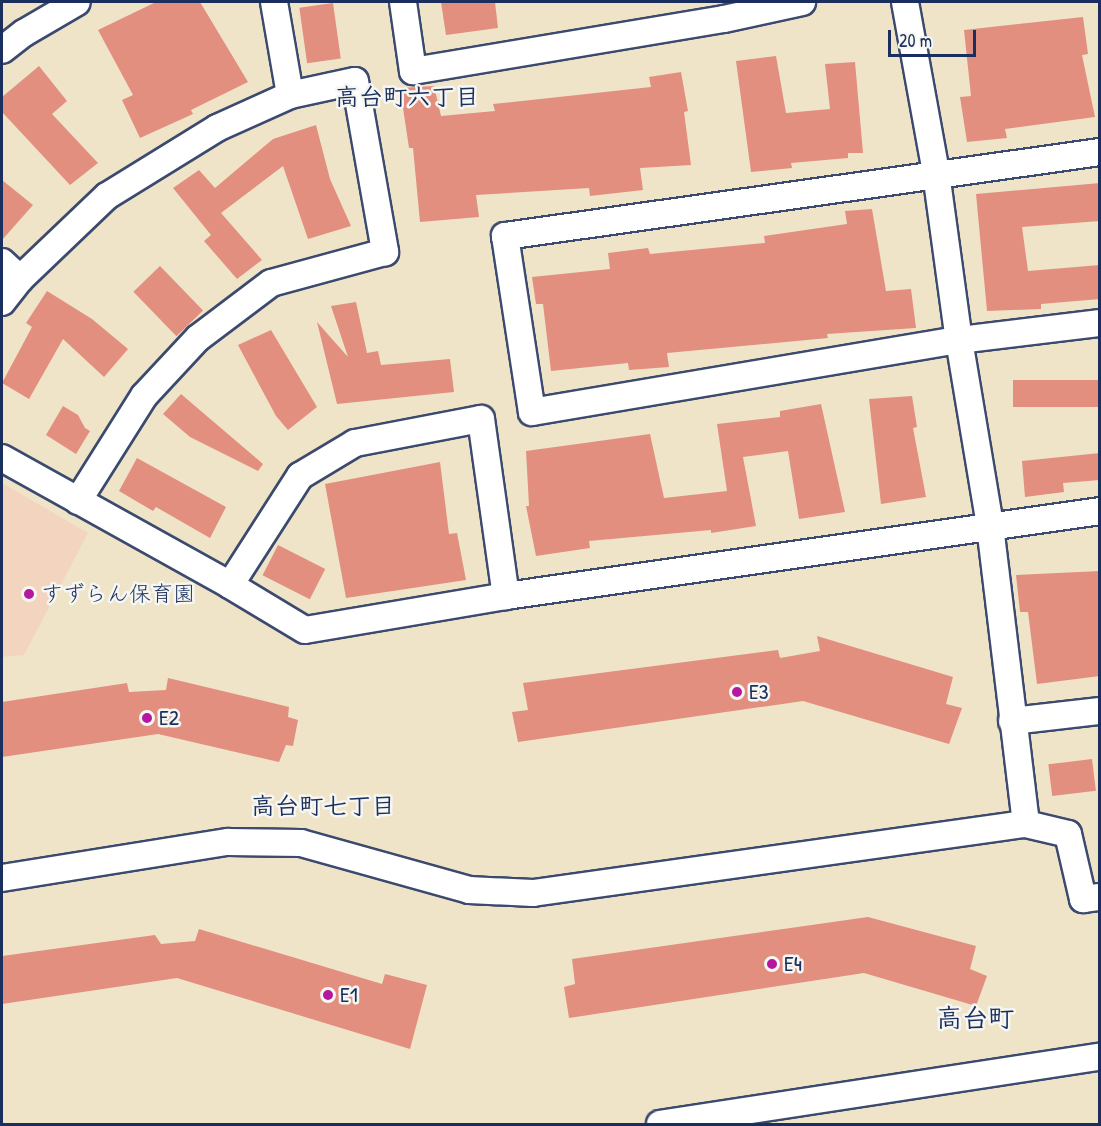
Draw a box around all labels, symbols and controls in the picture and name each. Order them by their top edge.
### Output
scale bar [891,18,980,56]
text: 20 m [899,28,932,53]
district label: 高台町六丁目 [335,83,479,111]
place label: すずらん保育園 [41,581,195,607]
marker: すずらん保育園 [22,587,36,601]
place label: E3 [749,679,769,705]
marker: E3 [730,685,744,699]
place label: E2 [159,705,179,731]
marker: E2 [140,711,154,725]
district label: 高台町七丁目 [251,792,395,820]
place label: E4 [784,951,802,977]
marker: E4 [765,957,779,971]
place label: E1 [340,982,358,1008]
marker: E1 [321,988,335,1002]
district label: 高台町 [936,1002,1014,1034]

